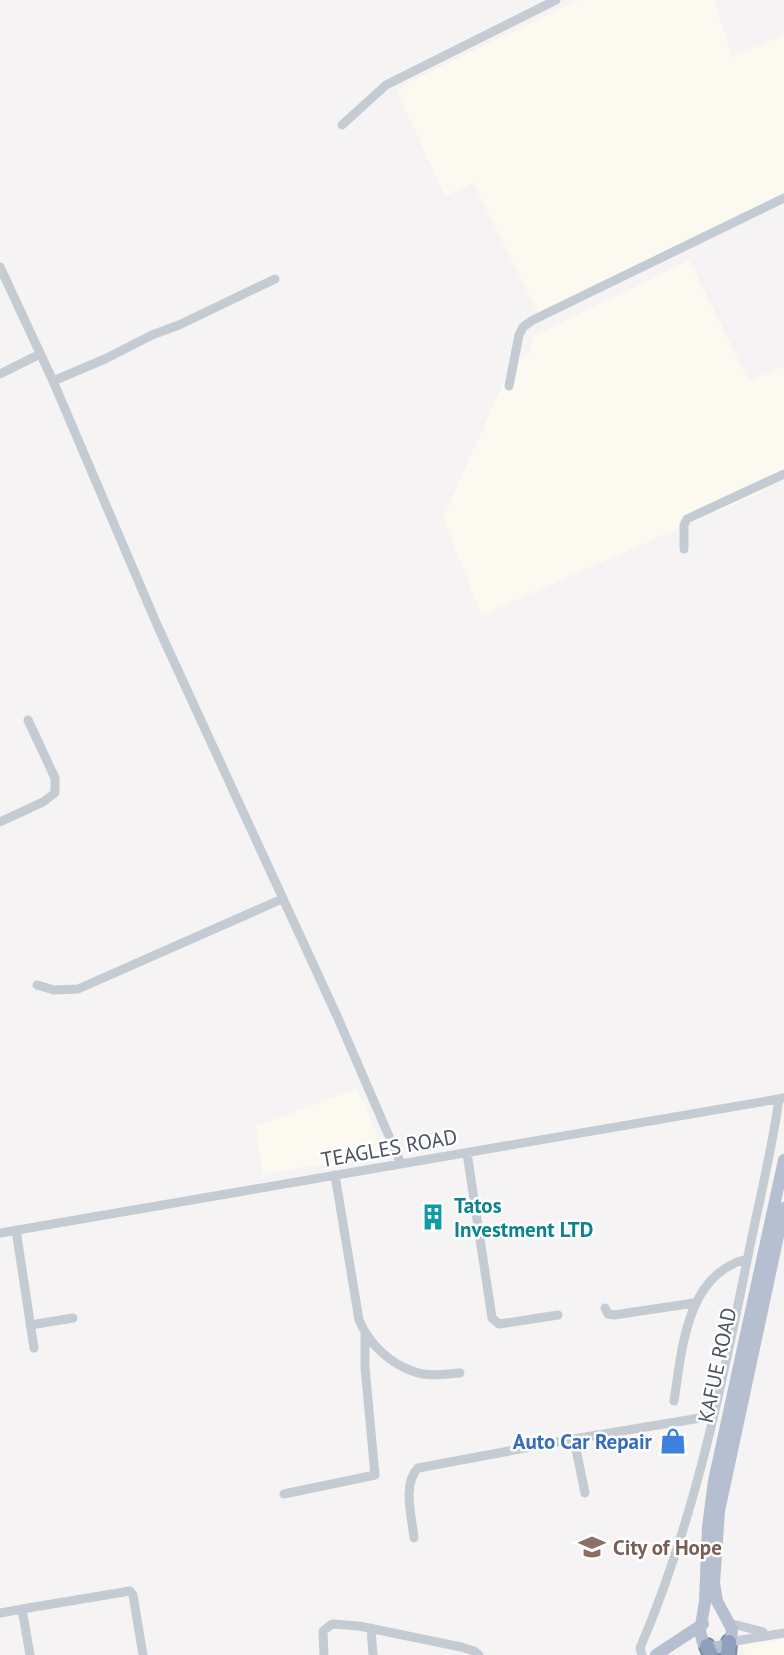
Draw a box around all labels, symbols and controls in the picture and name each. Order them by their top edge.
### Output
street label: TEAGLES ROAD [319,1123,459,1173]
place label: Tatos Investment LTD [454,1192,593,1243]
building icon: Tatos Investment LTD [418,1202,448,1232]
street label: KAFUE ROAD [692,1305,742,1425]
shop icon: Auto Car Repair [658,1426,688,1456]
place label: Auto Car Repair [513,1428,653,1455]
school or university icon: City of Hope [577,1532,607,1562]
place label: City of Hope [613,1534,722,1561]

